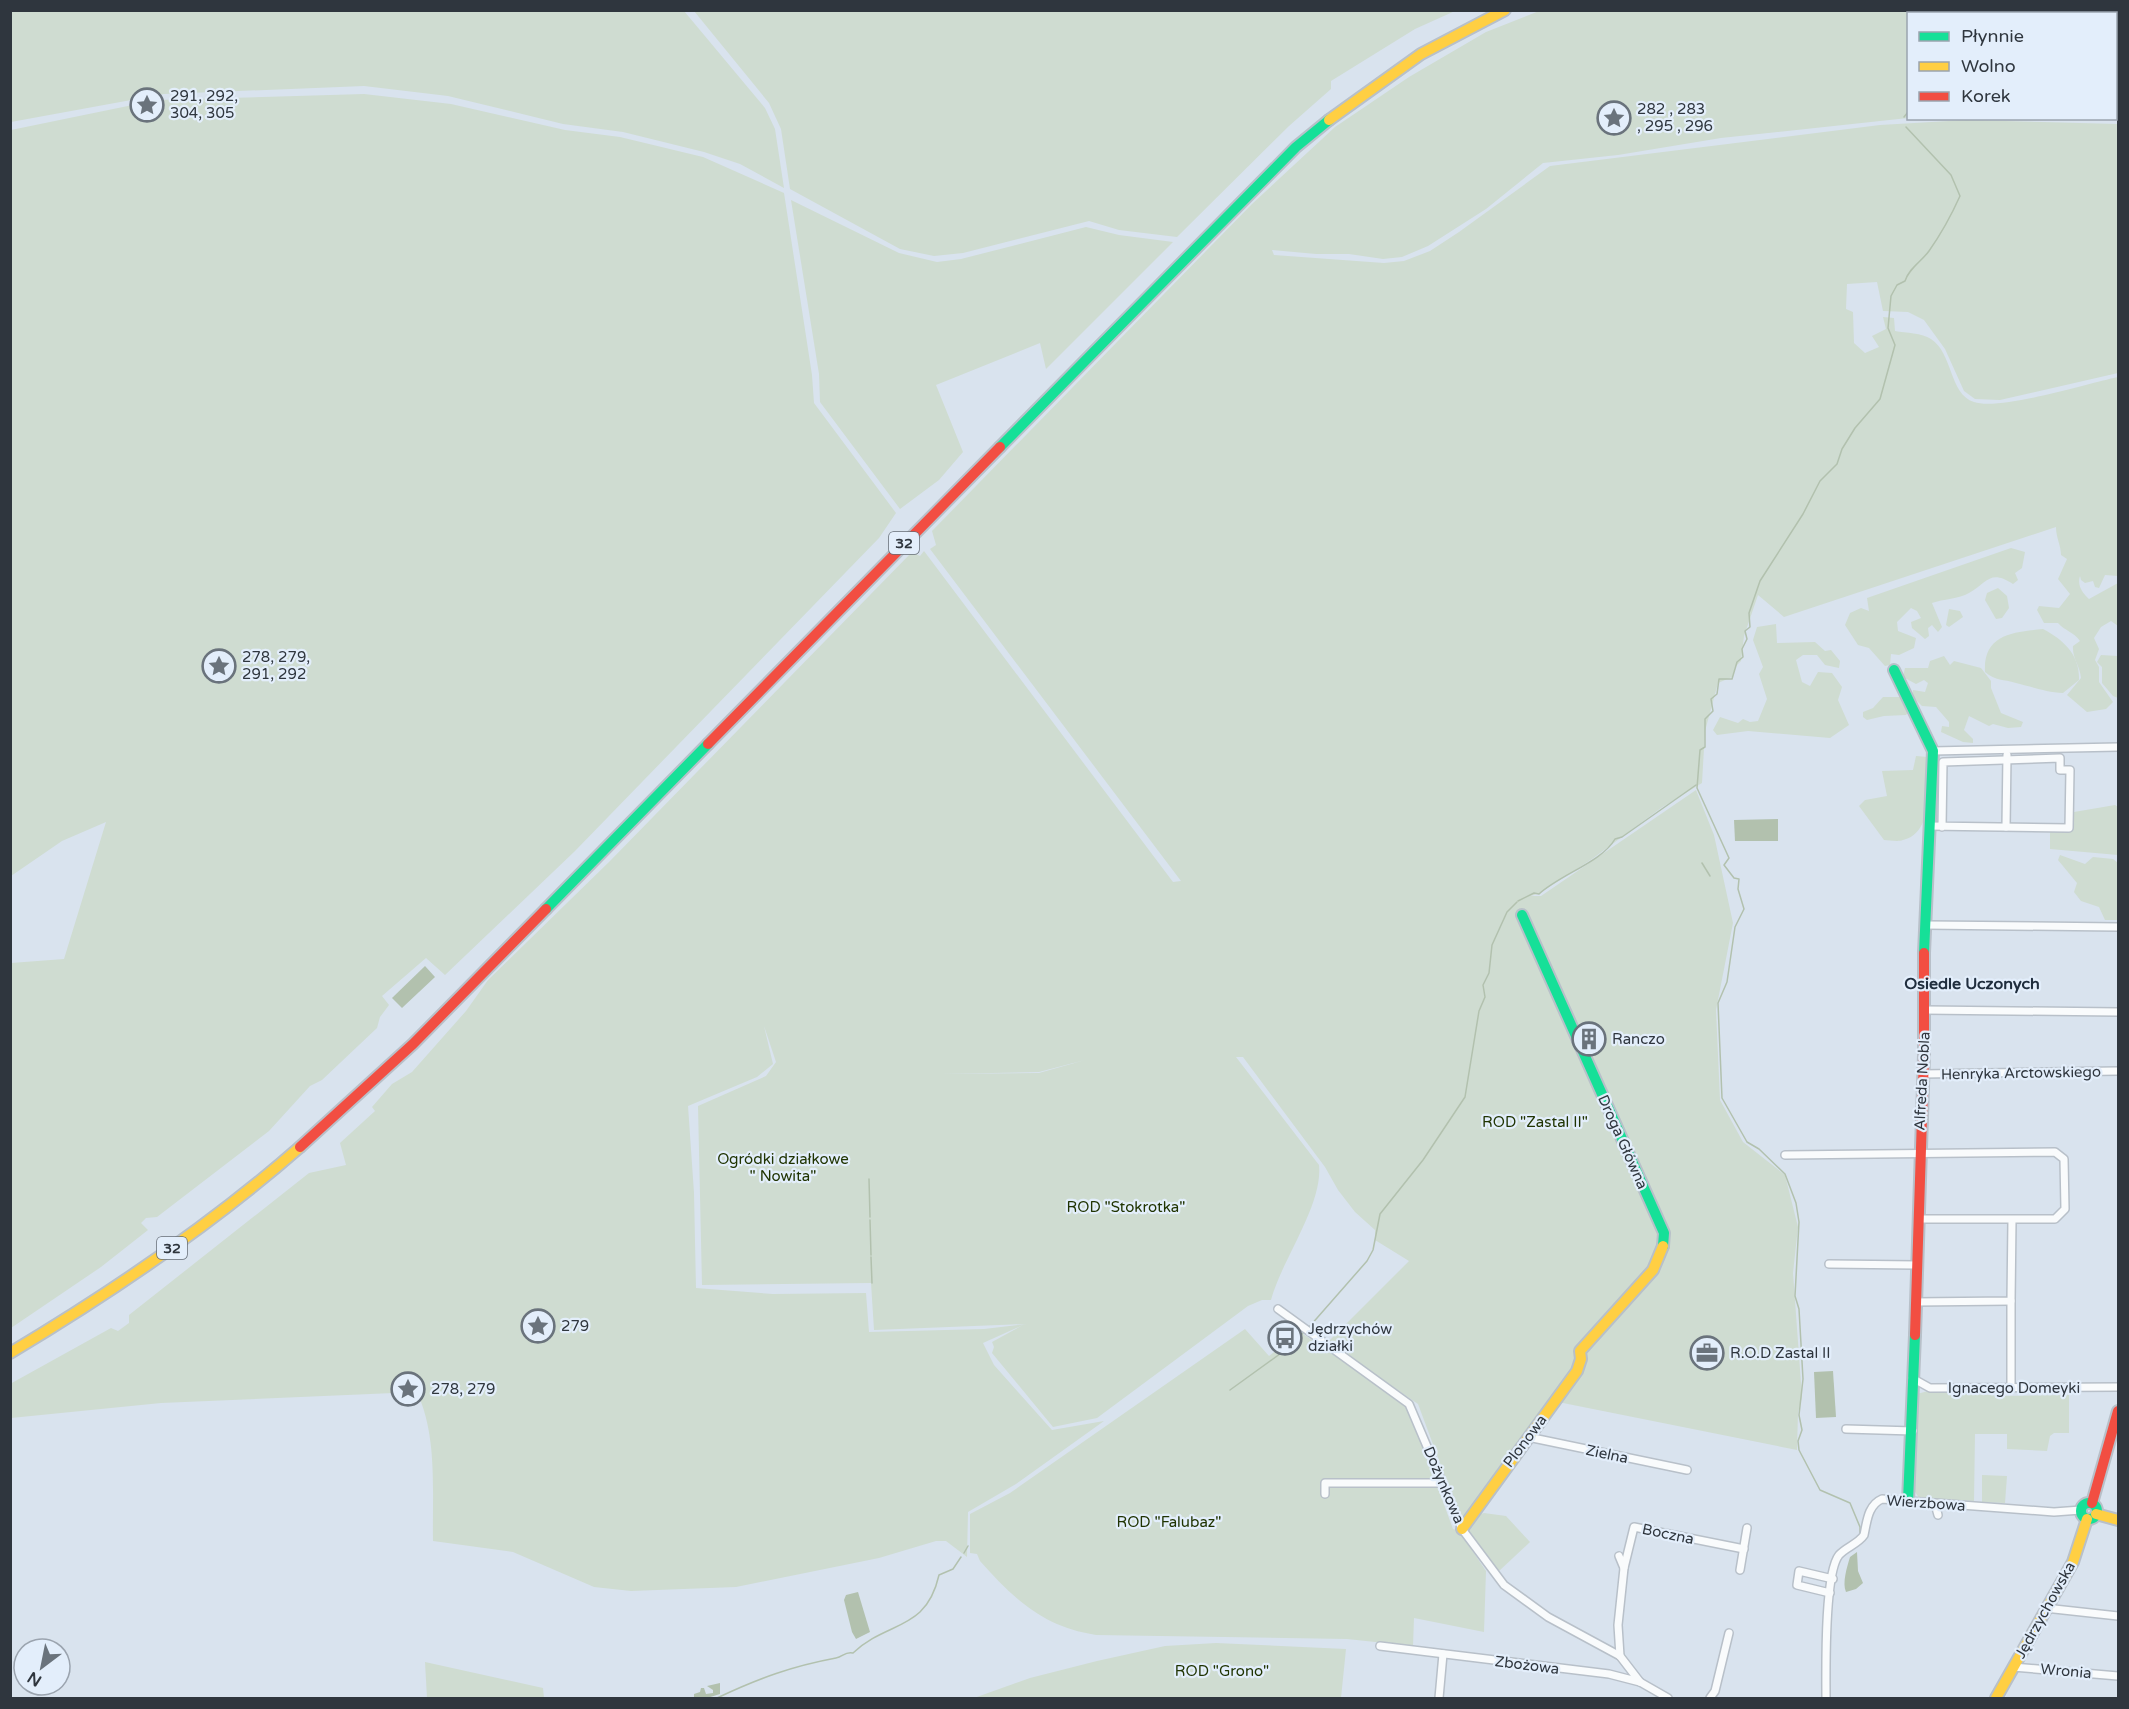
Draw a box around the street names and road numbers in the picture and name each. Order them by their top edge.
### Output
road number: 32 [889,532,919,554]
street label: Alfreda Nobla [1910,1031,1934,1131]
street label: Henryka Arctowskiego [1941,1063,2101,1083]
street label: Droga Główna [1594,1092,1652,1192]
road number: 32 [157,1237,187,1259]
street label: Ignacego Domeyki [1948,1379,2080,1397]
street label: Plonowa [1499,1411,1551,1471]
street label: Zielna [1584,1441,1630,1467]
street label: Dożynkowa [1420,1444,1468,1526]
street label: Wierzbowa [1886,1491,1966,1515]
street label: Boczna [1640,1520,1696,1548]
street label: Jędrzychowska [2011,1558,2079,1662]
street label: Zbożowa [1494,1652,1560,1678]
street label: Wronia [2040,1660,2092,1682]

